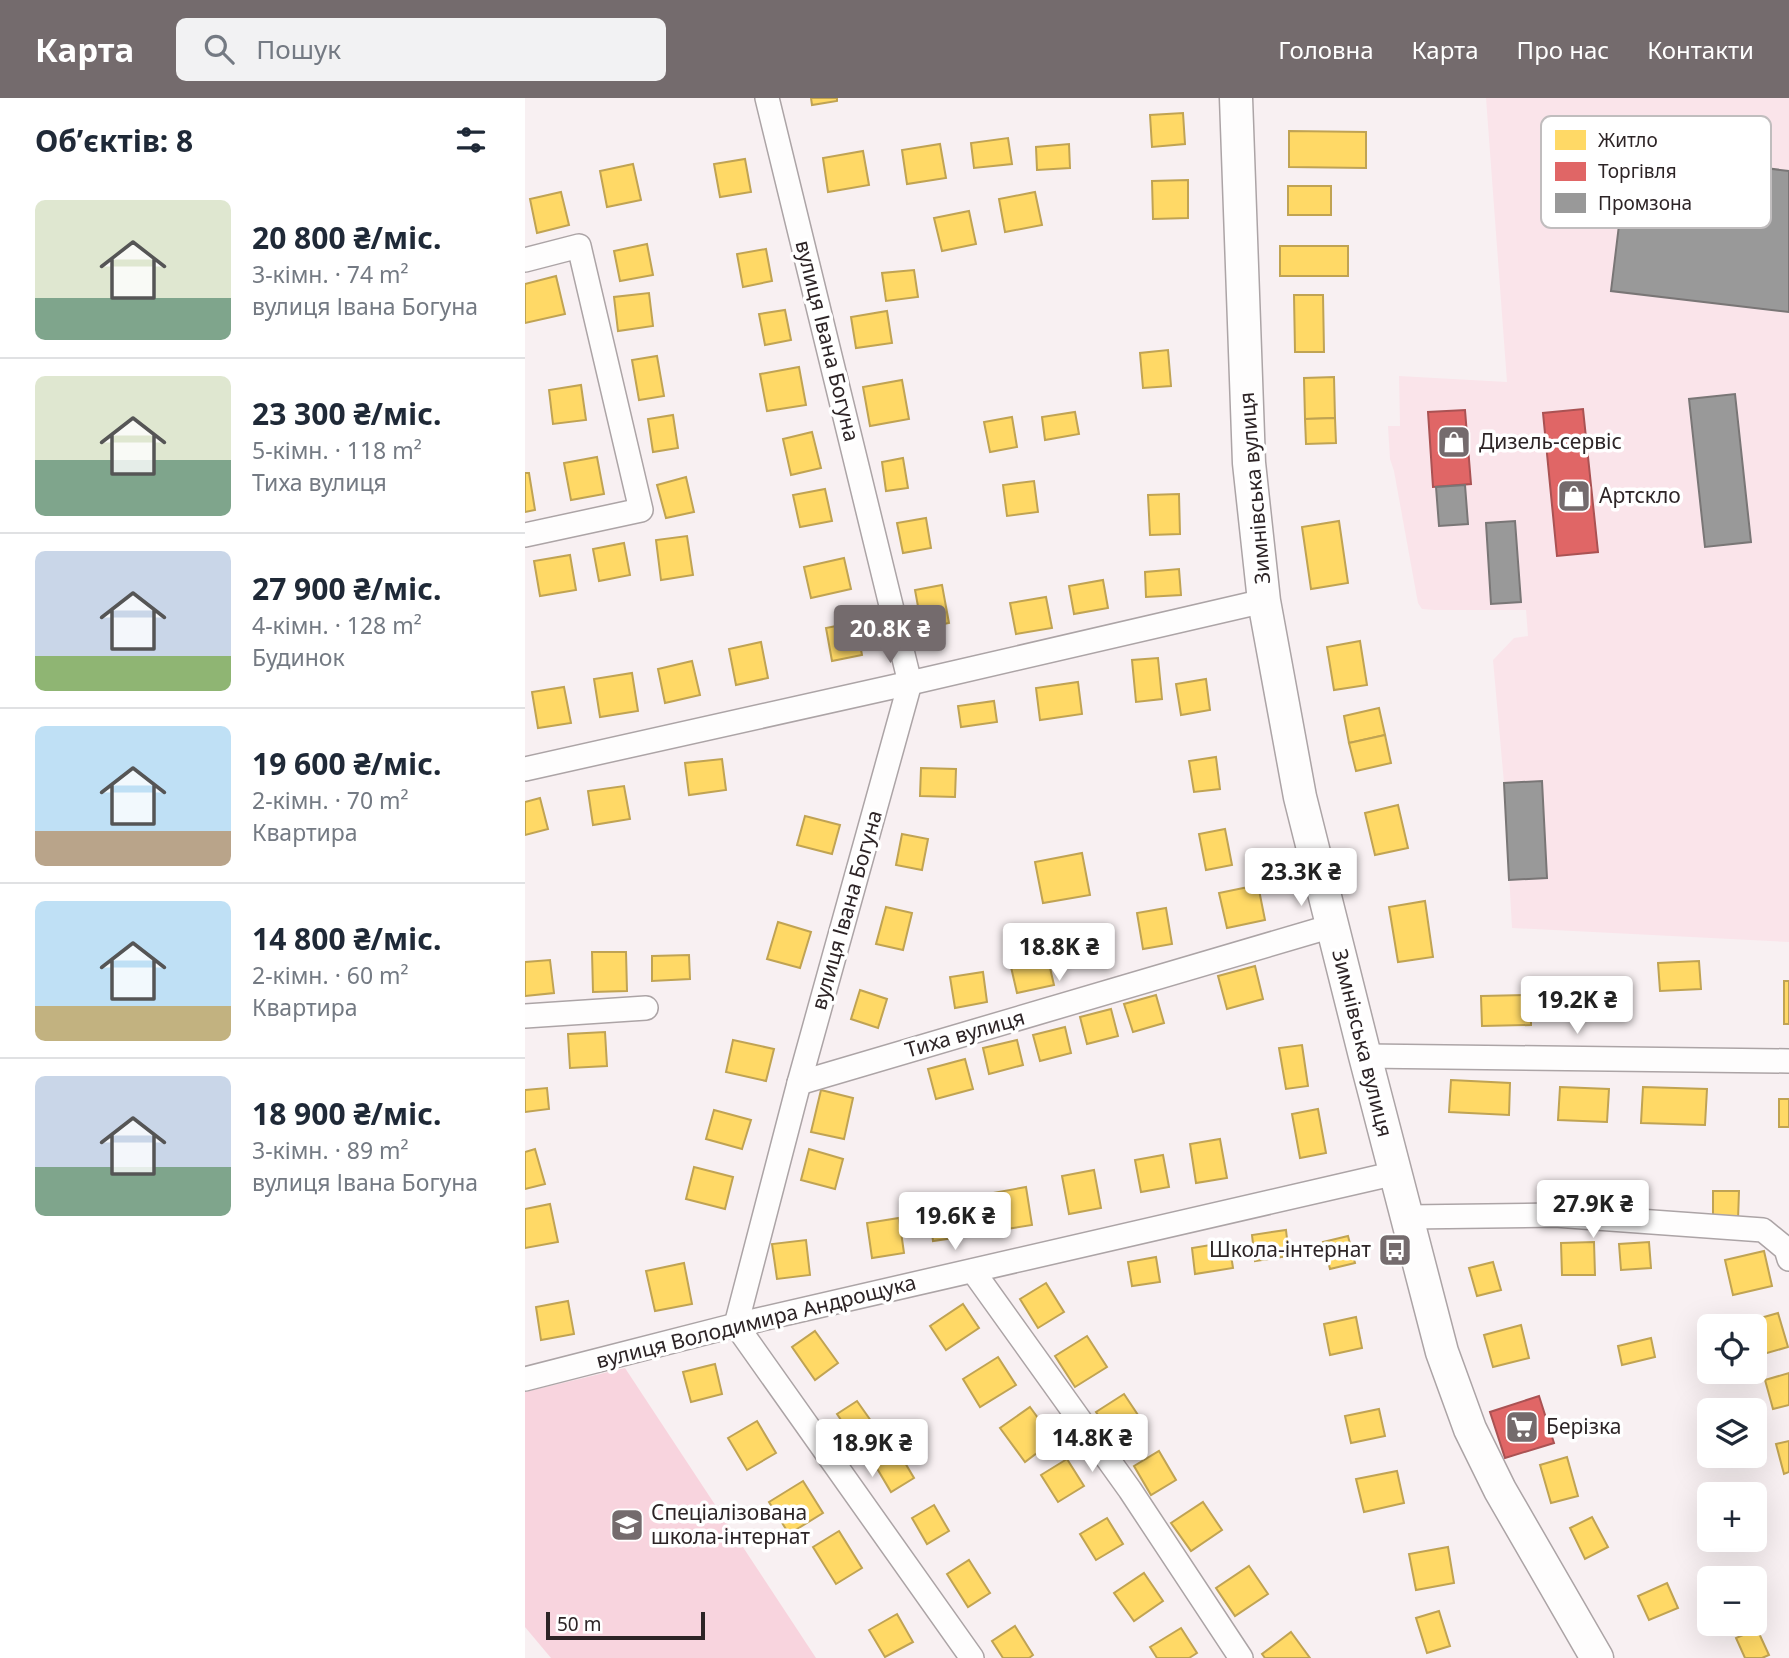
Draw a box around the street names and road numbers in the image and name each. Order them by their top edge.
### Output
street label: вулиця Івана Богуна [789,237,867,444]
street label: Зимнівська вулиця [1232,391,1276,585]
street label: вулиця Івана Богуна [804,807,888,1013]
street label: Зимнівська вулиця [1326,946,1400,1140]
street label: Тиха вулиця [902,1003,1028,1063]
street label: вулиця Володимира Андрощука [593,1268,919,1374]

